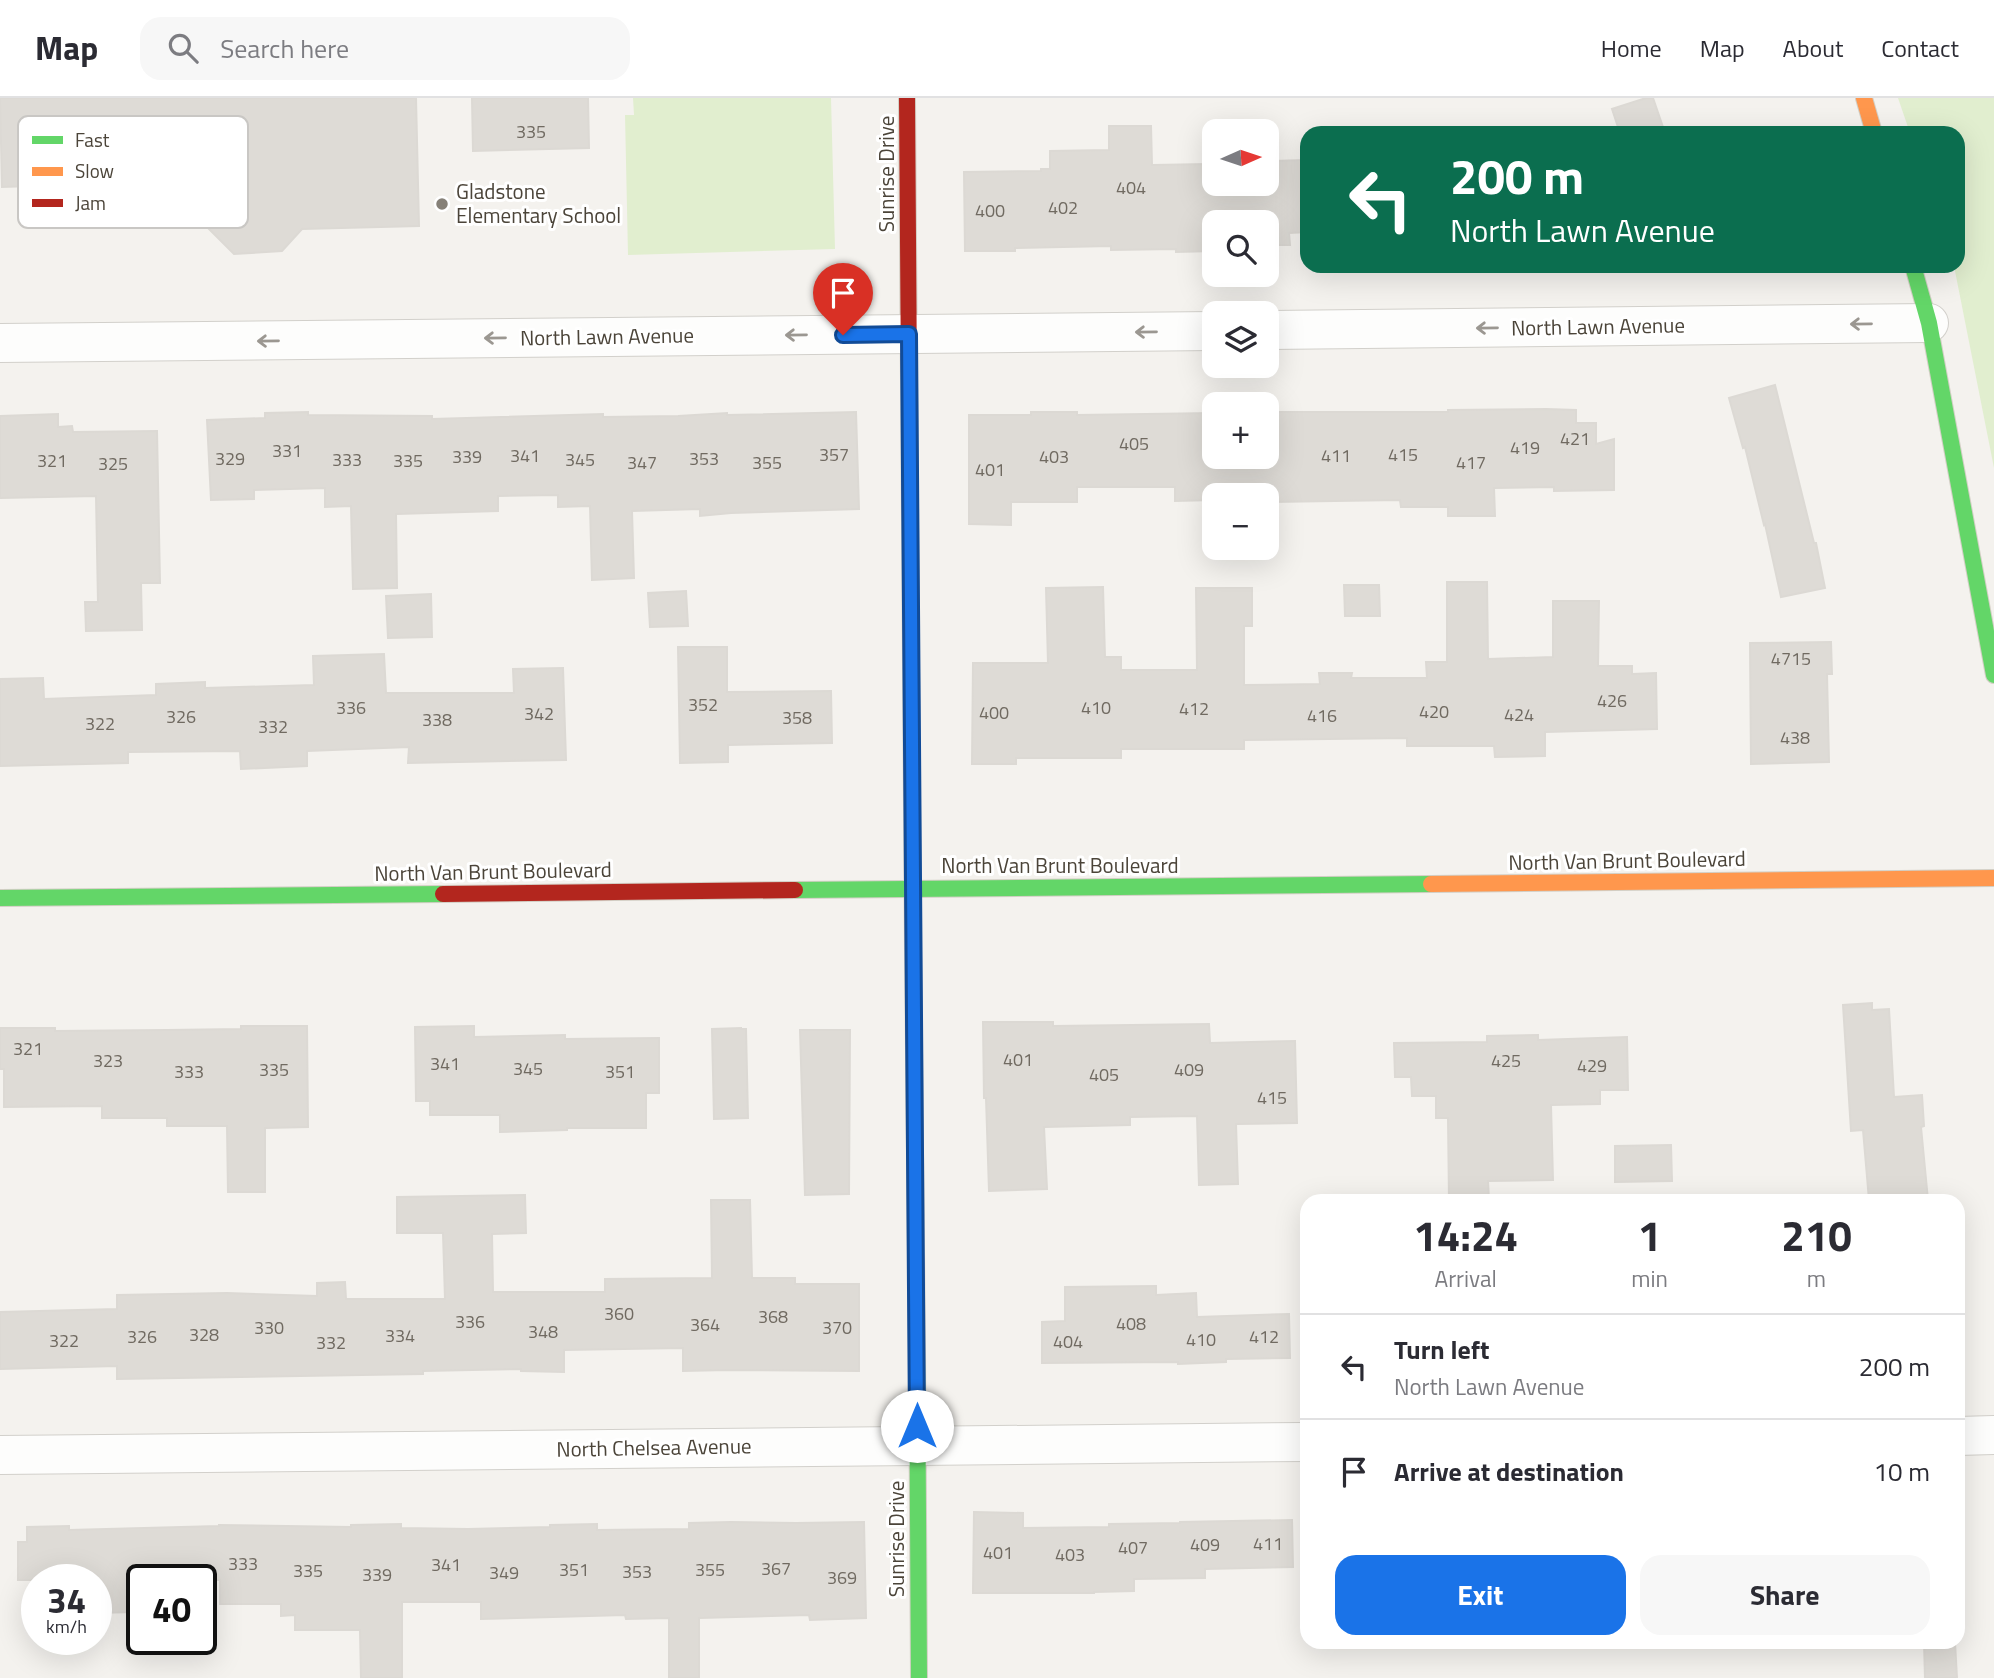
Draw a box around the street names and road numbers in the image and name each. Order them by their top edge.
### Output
street label: Sunrise Drive [870,116,902,232]
street label: North Lawn Avenue [1511,308,1685,344]
street label: North Lawn Avenue [520,318,694,354]
street label: North Van Brunt Boulevard [1508,842,1746,878]
street label: North Van Brunt Boulevard [941,849,1179,881]
street label: North Van Brunt Boulevard [374,853,612,889]
street label: North Chelsea Avenue [556,1429,752,1465]
street label: Sunrise Drive [880,1481,912,1597]

